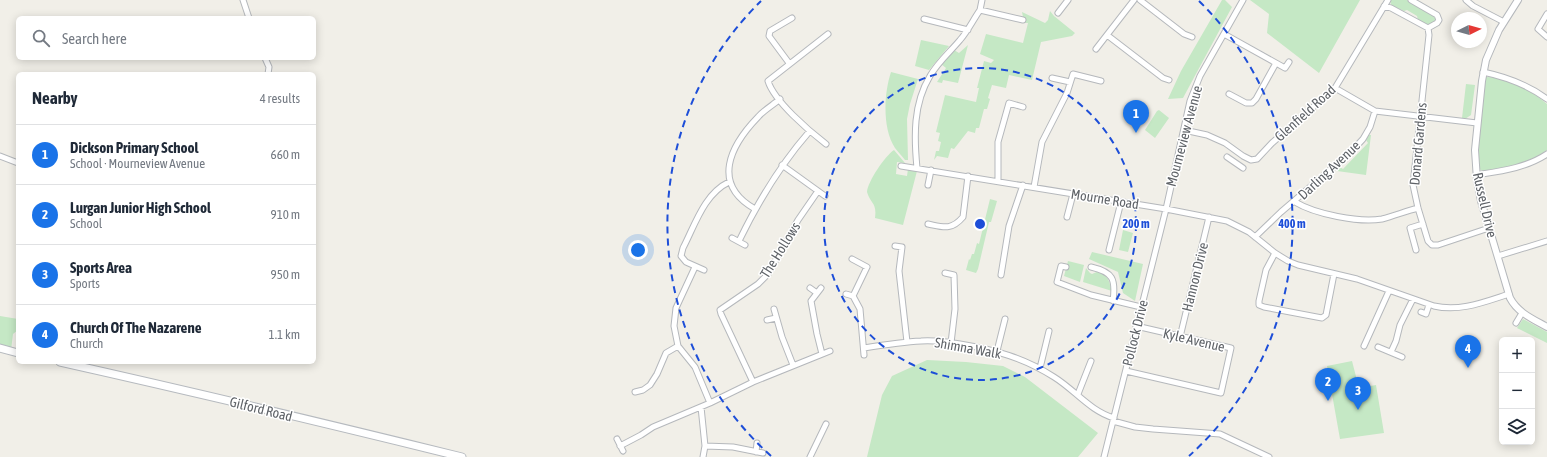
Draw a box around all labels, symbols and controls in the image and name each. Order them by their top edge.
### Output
north arrow [1451,12,1487,48]
search box [16,16,316,60]
icon: search [30,27,52,49]
text: Search here [62,30,127,47]
street label: Glenfield Road [1271,81,1339,145]
street label: Mourneview Avenue [1163,84,1205,188]
text: Nearby [32,88,78,108]
text: 4 results [260,91,300,106]
pin: 1 [1123,100,1149,133]
street label: Donard Gardens [1406,102,1430,186]
street label: Darling Avenue [1295,137,1363,203]
text: Dickson Primary School [70,139,199,156]
text: 1 [42,147,48,162]
text: 660 m [271,147,300,162]
text: School · Mourneview Avenue [70,156,205,171]
street label: Russell Drive [1470,171,1500,239]
street label: Mourne Road [1070,186,1140,212]
text: Lurgan Junior High School [70,199,211,216]
text: 2 [42,207,48,222]
text: 910 m [271,207,300,222]
text: School [70,216,102,231]
centre of rings [973,217,987,231]
text: 200 m [1122,217,1150,231]
text: 400 m [1277,217,1306,231]
street label: The Hollows [757,219,803,281]
your location [628,240,648,260]
street label: Hannon Drive [1179,241,1211,313]
text: Sports Area [70,259,132,276]
text: 3 [42,267,48,282]
text: 950 m [271,267,300,282]
text: Sports [70,276,100,291]
street label: Pollock Drive [1119,298,1151,368]
text: Church Of The Nazarene [70,319,201,336]
street label: Kyle Avenue [1162,325,1226,355]
text: 4 [42,327,48,342]
text: 1.1 km [269,327,300,342]
street label: Shimna Walk [933,334,1003,362]
pin: 4 [1455,335,1481,368]
text: Church [70,336,103,351]
map controls [1499,337,1535,445]
button: + [1499,337,1535,373]
pin: 2 [1315,368,1341,401]
button: − [1499,373,1535,409]
pin: 3 [1345,377,1371,410]
street label: Gilford Road [228,393,294,425]
button: layers [1499,409,1535,445]

